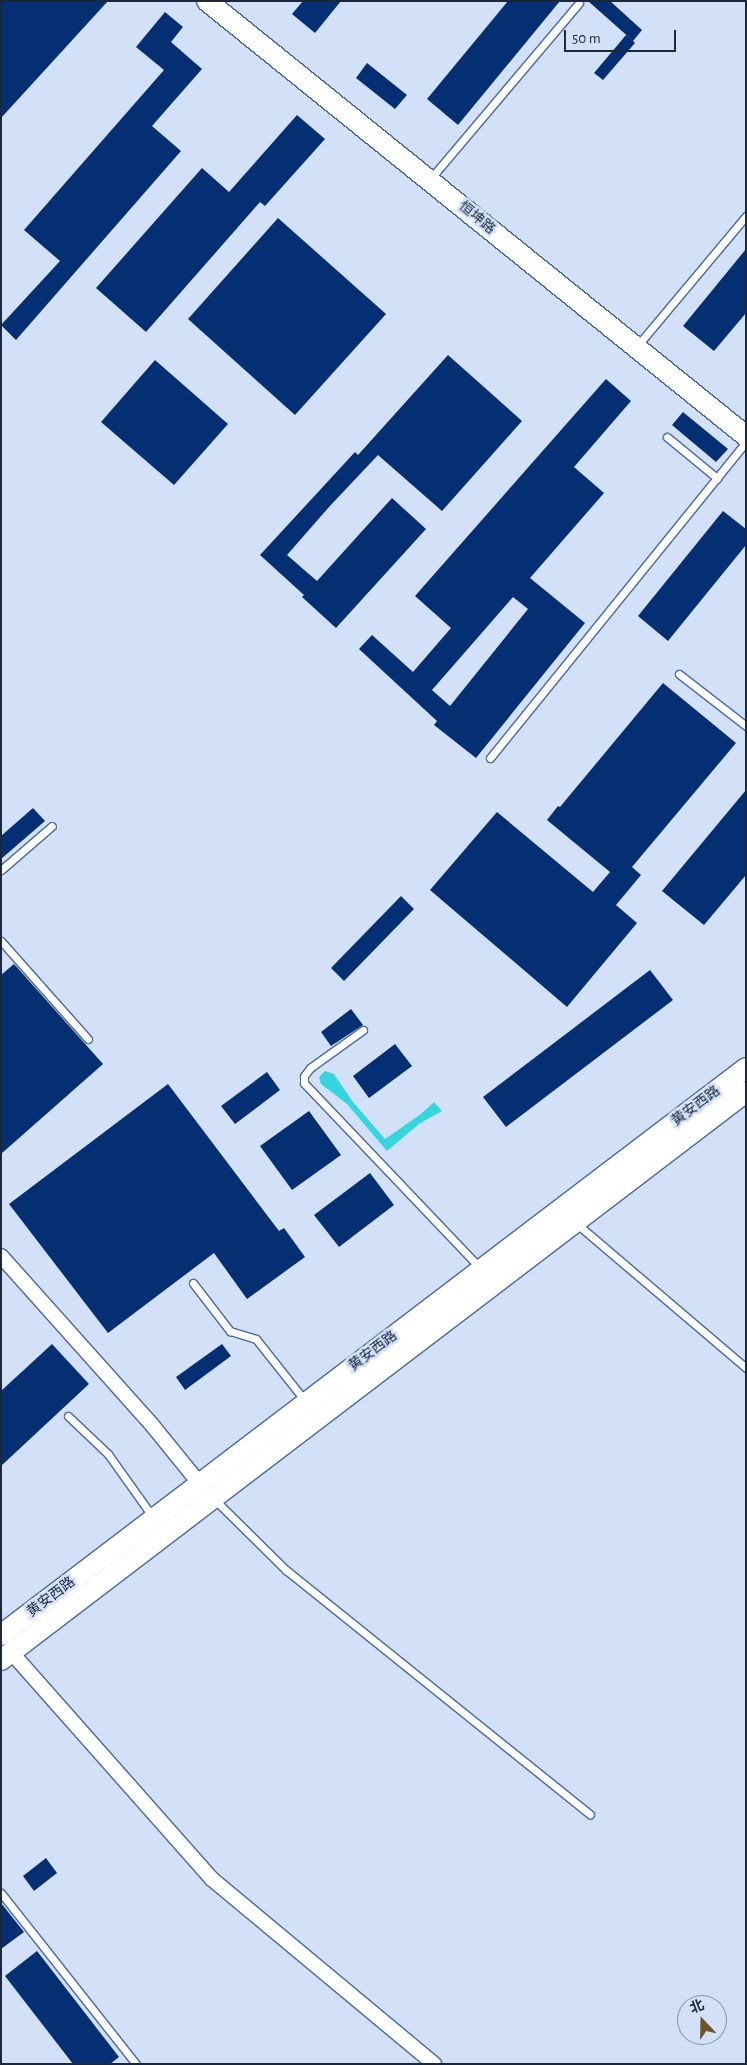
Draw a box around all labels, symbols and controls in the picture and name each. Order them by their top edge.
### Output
scale bar [567,20,680,52]
text: 50 m [572,31,601,46]
street label: 恒坤路 [455,198,499,238]
street label: 黄安西路 [669,1082,723,1130]
street label: 黄安西路 [346,1327,400,1375]
street label: 黄安西路 [24,1573,78,1621]
north arrow [677,1995,727,2045]
text: 北 [688,1998,706,2016]

